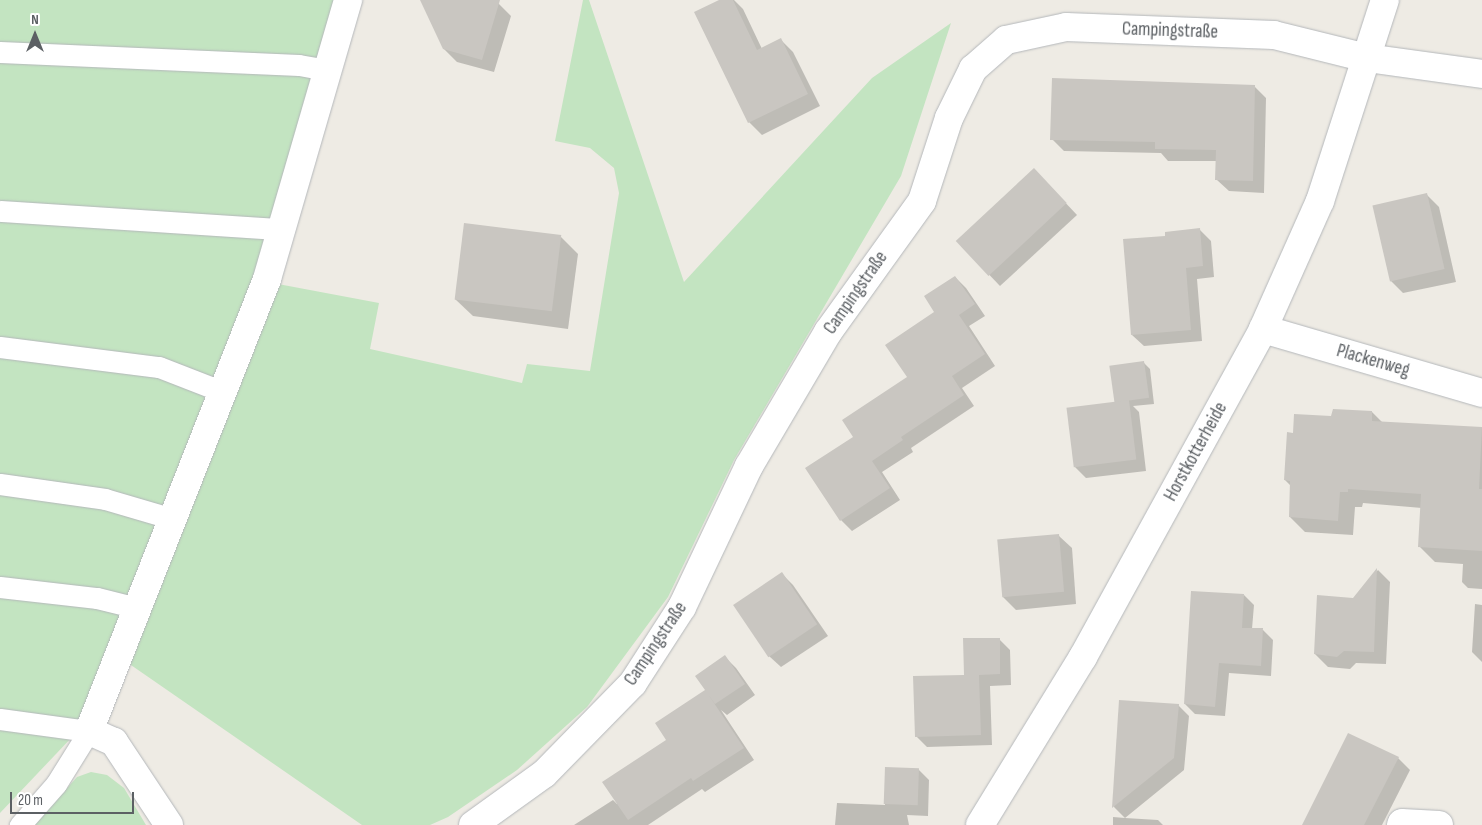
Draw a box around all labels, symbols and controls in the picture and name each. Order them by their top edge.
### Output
north arrow [10,10,60,60]
text: N [31,11,39,28]
street label: Campingstraße [1122,18,1218,44]
street label: Campingstraße [819,247,893,339]
street label: Plackenweg [1334,340,1412,382]
street label: Horstkotterheide [1159,399,1233,505]
street label: Campingstraße [620,598,692,690]
scale bar [12,782,136,814]
text: 20 m [18,791,43,810]

